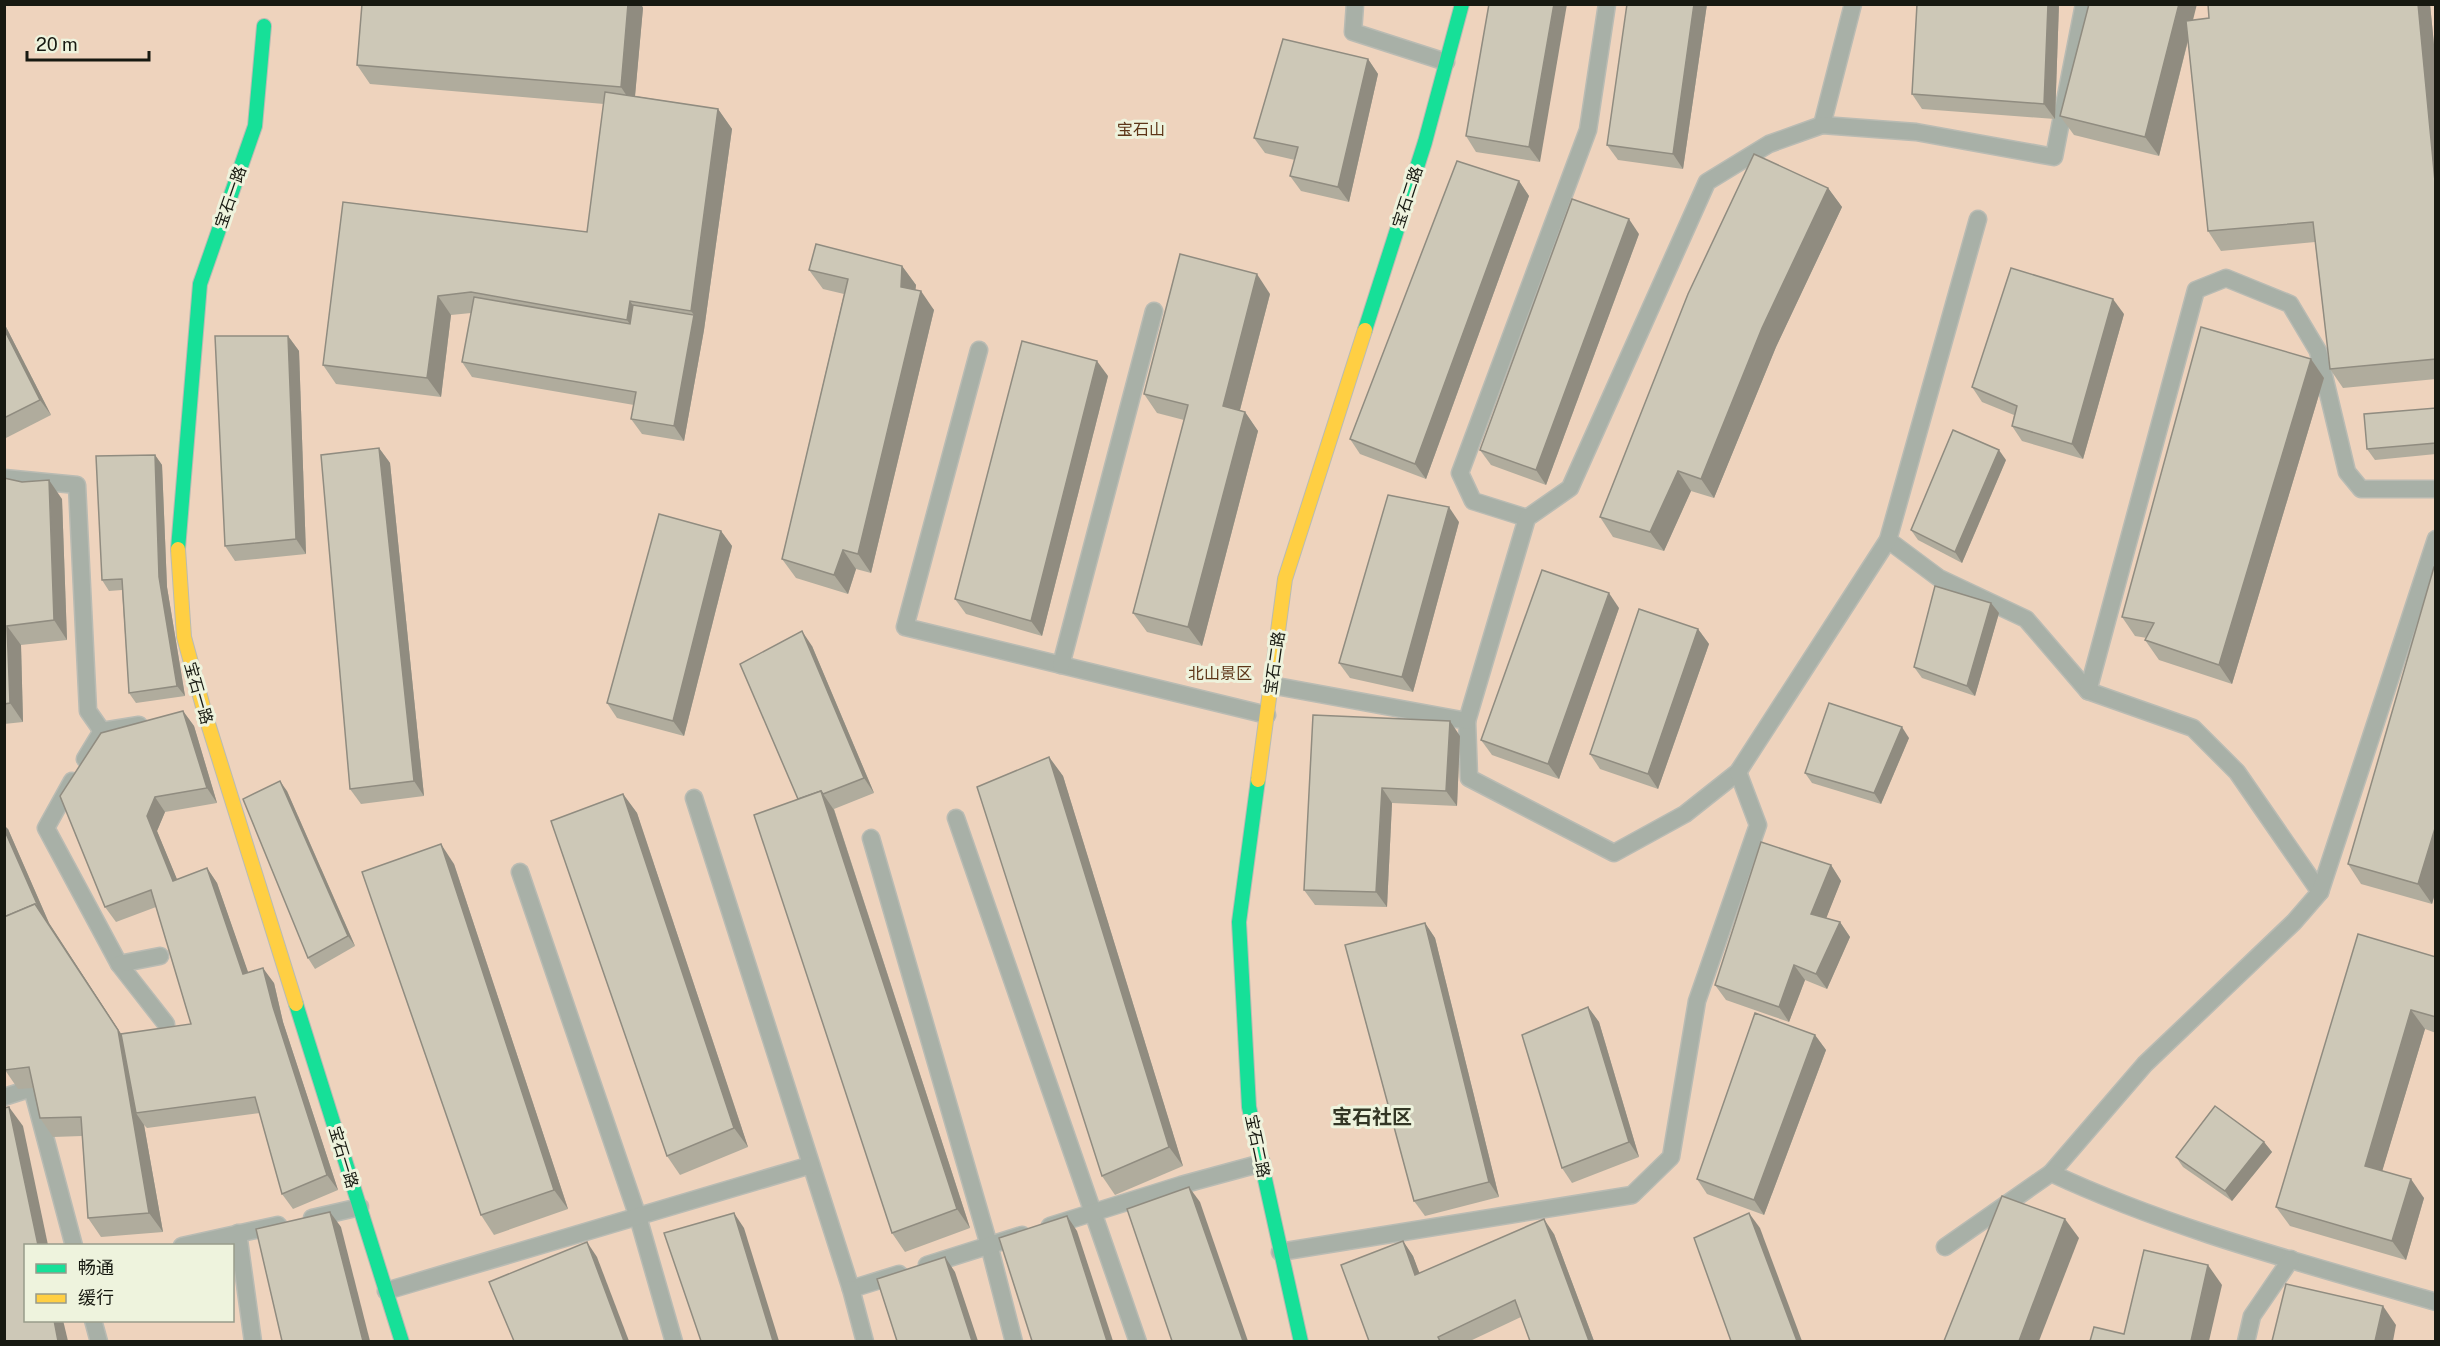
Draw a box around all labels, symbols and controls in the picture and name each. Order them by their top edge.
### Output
scale bar [27,24,148,62]
text: 20 m [36,34,78,55]
park label: 宝石山 [1117,120,1165,139]
street label: 宝石一路 [211,164,250,231]
street label: 宝石二路 [1389,164,1426,231]
street label: 宝石二路 [1261,630,1288,696]
street label: 宝石一路 [181,660,216,727]
park label: 北山景区 [1188,664,1252,683]
district label: 宝石社区 [1332,1105,1412,1129]
street label: 宝石二路 [1242,1113,1273,1179]
street label: 宝石一路 [325,1124,362,1191]
legend [24,1244,234,1322]
text: 畅通 [78,1257,114,1278]
text: 缓行 [78,1287,114,1308]

